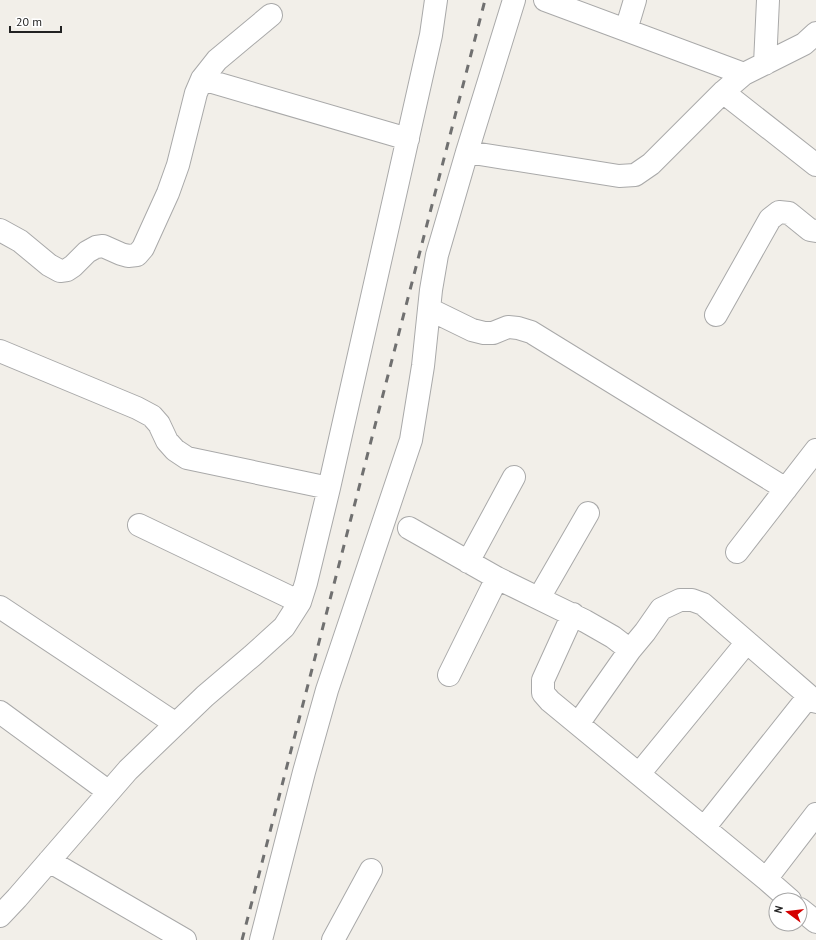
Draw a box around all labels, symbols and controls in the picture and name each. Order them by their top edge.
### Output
scale bar [10,8,61,34]
text: 20 m [16,14,42,29]
north arrow [768,892,808,932]
text: N [771,904,786,915]

